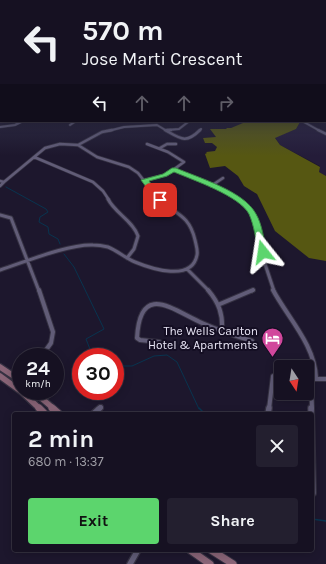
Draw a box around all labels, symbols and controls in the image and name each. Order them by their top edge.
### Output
text: 570 m [82,14,164,47]
icon: left [16,16,68,68]
text: Jose Marti Crescent [82,48,243,70]
icon: left [89,92,111,114]
icon: ahead [131,92,153,114]
icon: ahead [173,92,195,114]
icon: right [215,92,237,114]
pin [143,183,177,217]
icon: arrive [149,189,171,211]
position arrow [242,231,284,273]
place label: The Wells Carlton Hotel & Apartments [148,324,258,352]
hotel icon: The Wells Carlton Hotel & Apartments [260,325,286,358]
speed limit sign: 30 [72,348,124,400]
text: 24 [26,357,50,380]
north arrow [274,360,314,400]
map controls [274,360,314,400]
text: km/h [25,378,51,390]
text: 2 min [28,425,94,453]
button: close [256,425,298,467]
text: 680 m · 13:37 [28,454,104,469]
button: Exit [28,498,159,544]
button: Share [167,498,298,544]

